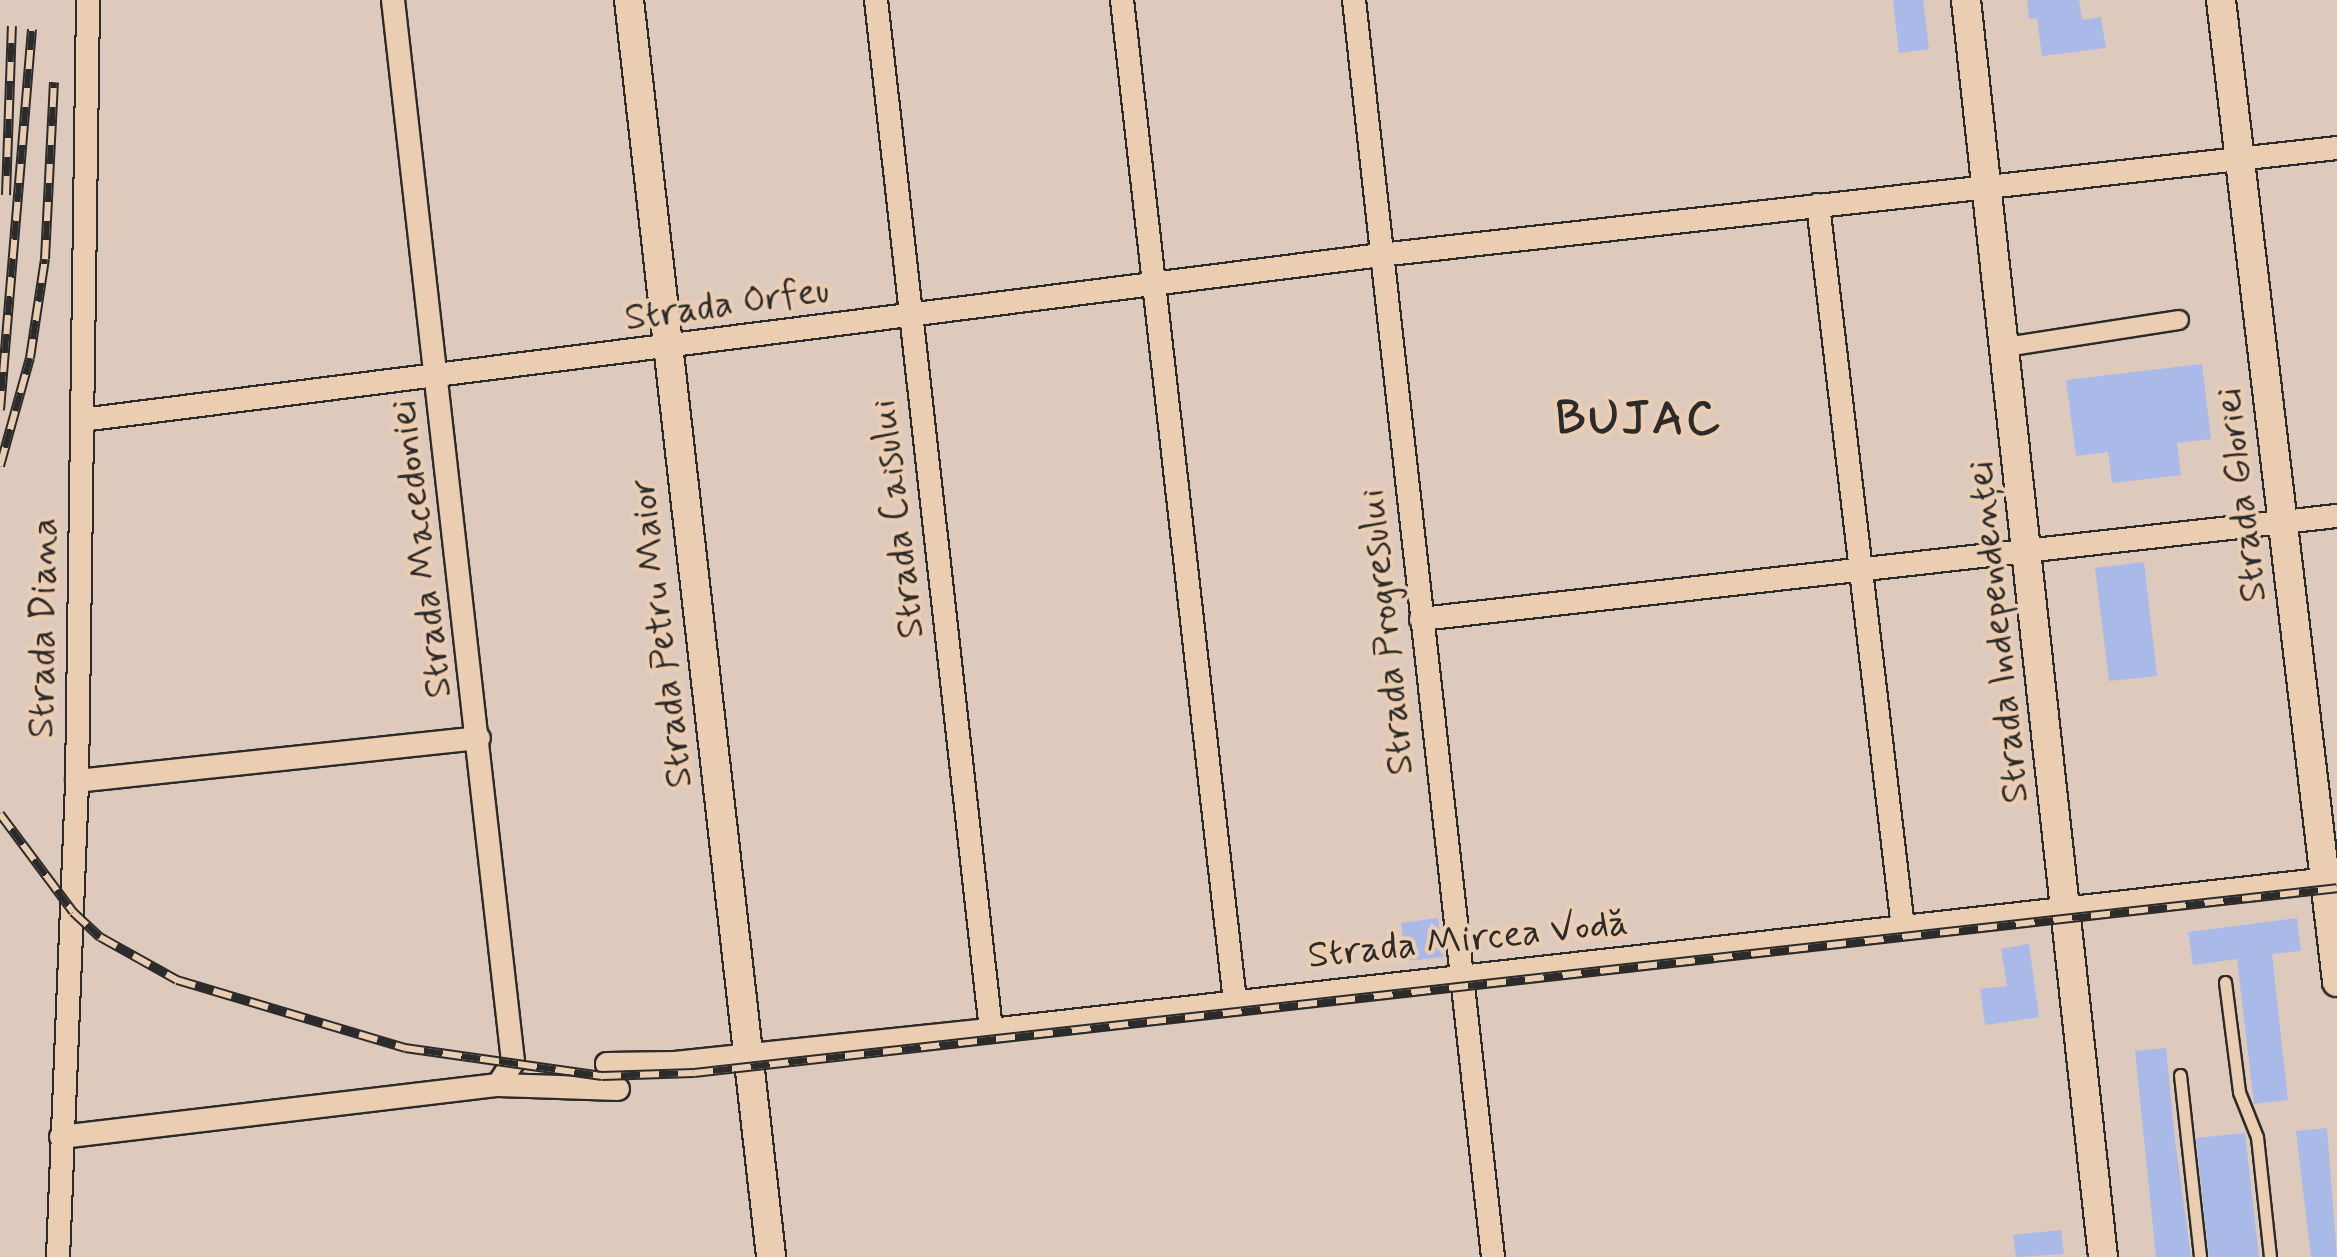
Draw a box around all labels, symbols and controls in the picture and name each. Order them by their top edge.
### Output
street label: Strada Orfeu [617,267,837,343]
street label: Strada Gloriei [2206,382,2278,608]
district label: BUJAC [1559,391,1719,449]
street label: Strada Caisului [860,394,936,644]
street label: Strada Macedoniei [381,400,463,698]
street label: Strada Independenței [1958,454,2040,810]
street label: Strada Petru Maior [621,480,703,786]
street label: Strada Progresului [1349,486,1425,778]
street label: Strada Diana [19,520,69,736]
street label: Strada Mircea Vodă [1307,901,1629,979]

